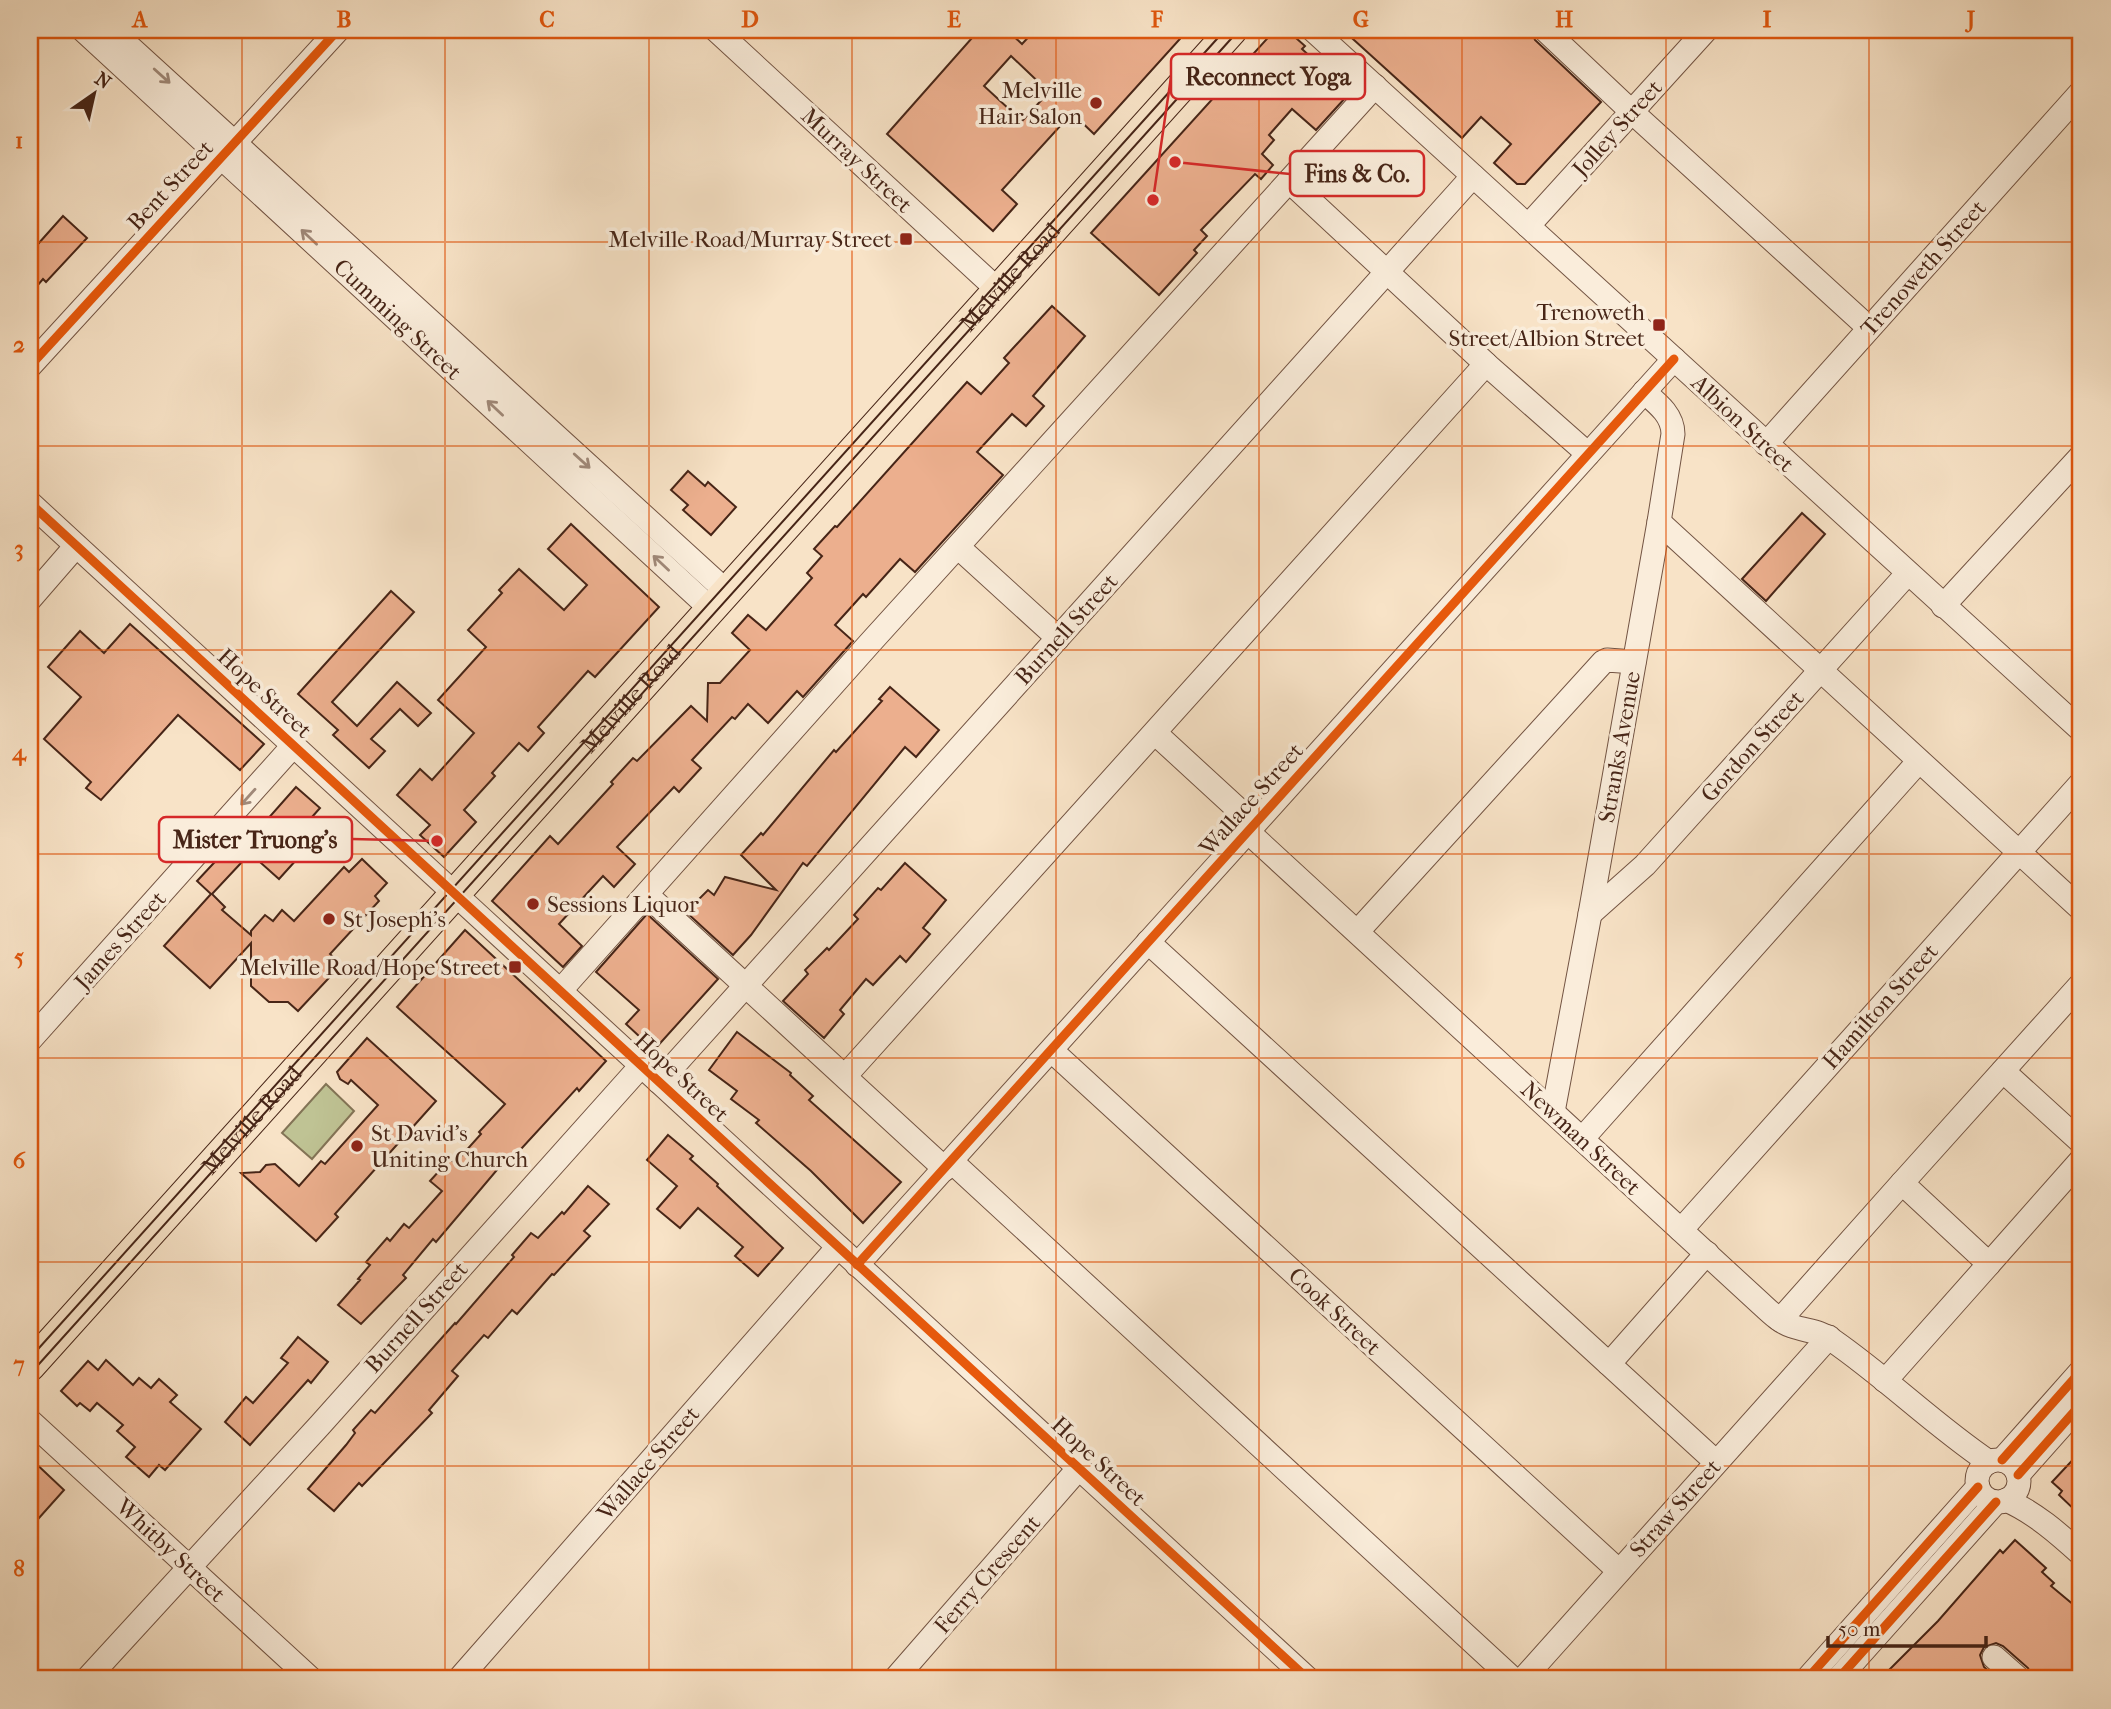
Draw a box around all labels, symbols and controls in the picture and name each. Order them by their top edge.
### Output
text: A [131,6,149,33]
text: B [337,6,352,33]
text: C [539,6,555,33]
text: D [741,6,759,33]
text: E [947,6,961,33]
text: F [1150,6,1164,33]
text: G [1353,6,1369,33]
text: H [1555,6,1573,33]
text: I [1763,6,1772,33]
text: J [1965,6,1976,33]
callout: Reconnect Yoga [1171,54,1365,99]
north arrow [60,60,130,130]
text: Reconnect Yoga [1185,63,1352,91]
one-way arrow [152,67,170,83]
text: N [91,68,116,94]
street label: Jolley Street [1565,74,1668,184]
place label: Melville Hair Salon [978,77,1083,130]
marker: Melville Hair Salon [1088,95,1104,111]
street label: Murray Street [796,102,918,218]
text: 1 [15,127,23,154]
street label: Bent Street [122,135,219,236]
callout: Fins & Co. [1290,151,1424,196]
text: Fins & Co. [1303,160,1410,188]
street label: Trenoweth Street [1855,195,1992,342]
street label: Melville Road [954,217,1066,337]
place label: Melville Road/Murray Street [608,226,892,253]
one-way arrow [300,229,318,245]
marker: Melville Road/Murray Street [898,231,914,247]
street label: Cumming Street [328,253,467,385]
place label: Trenoweth Street/Albion Street [1449,299,1645,352]
marker: Trenoweth Street/Albion Street [1651,317,1667,333]
text: 2 [13,331,25,358]
street label: Albion Street [1685,368,1799,478]
one-way arrow [487,399,504,416]
one-way arrow [573,453,591,469]
text: 3 [14,535,24,562]
one-way arrow [653,554,670,571]
street label: Burnell Street [1009,568,1123,691]
street label: Melville Road [575,639,687,759]
street label: Hope Street [212,643,317,744]
street label: Stranks Avenue [1593,669,1646,825]
street label: Gordon Street [1695,685,1809,808]
street label: Wallace Street [1193,737,1309,862]
text: 4 [11,739,27,766]
one-way arrow [240,787,256,805]
callout: Mister Truong's [159,817,352,862]
text: Mister Truong's [173,826,337,854]
street label: James Street [68,885,172,997]
place label: Sessions Liquor [547,891,699,918]
marker: Sessions Liquor [525,896,541,912]
place label: St Joseph's [343,906,446,933]
marker: St Joseph's [321,911,337,927]
street label: Hamilton Street [1817,938,1944,1075]
text: 5 [14,943,24,970]
place label: Melville Road/Hope Street [240,954,501,981]
marker: Melville Road/Hope Street [507,959,523,975]
street label: Hope Street [629,1027,734,1128]
street label: Melville Road [196,1060,308,1180]
street label: Newman Street [1515,1076,1646,1201]
place label: St David's Uniting Church [371,1120,528,1173]
marker: St David's Uniting Church [349,1138,365,1154]
text: 6 [13,1147,26,1174]
street label: Burnell Street [359,1256,473,1379]
street label: Cook Street [1283,1262,1386,1361]
text: 7 [12,1351,25,1378]
street label: Wallace Street [591,1401,705,1527]
street label: Hope Street [1046,1411,1151,1512]
street label: Straw Street [1624,1454,1726,1563]
street label: Whitby Street [110,1492,231,1608]
street label: Ferry Crescent [929,1510,1046,1639]
text: 8 [13,1555,25,1582]
scale bar [1828,1604,1985,1648]
text: 50 m [1838,1617,1881,1641]

